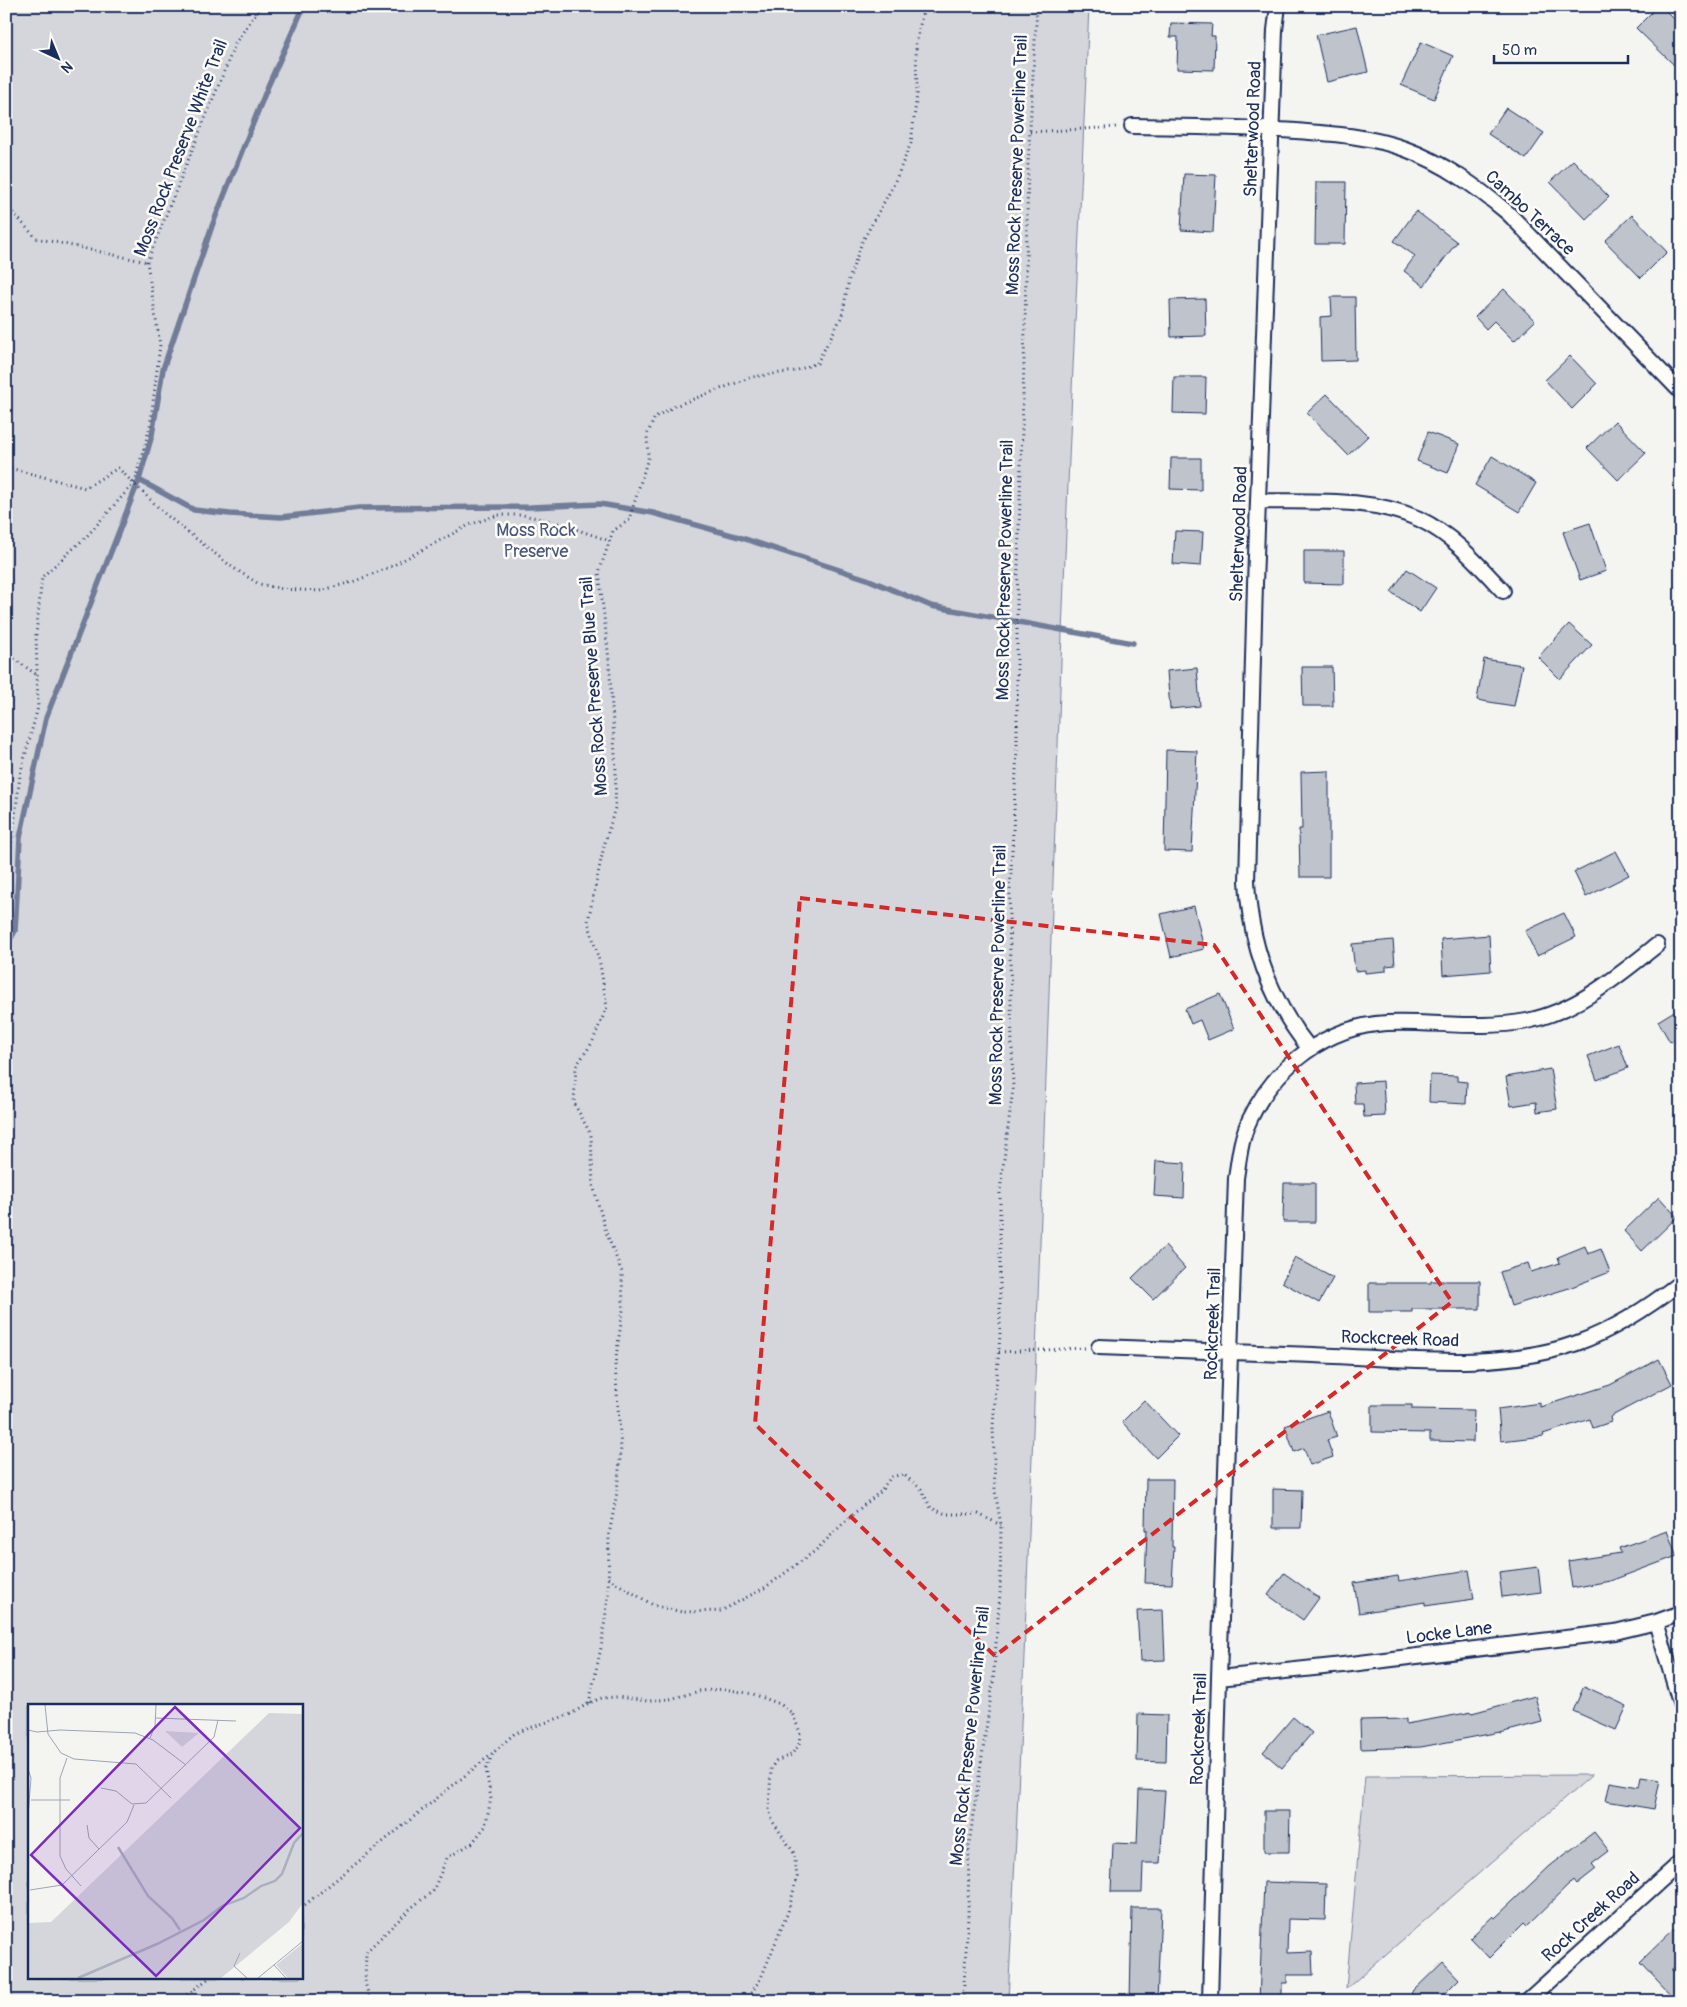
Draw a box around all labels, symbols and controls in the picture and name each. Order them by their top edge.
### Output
north arrow [32,32,82,82]
scale bar [1494,32,1628,64]
street label: Moss Rock Preserve Powerline Trail [1001,34,1033,296]
street label: Moss Rock Preserve White Trail [129,36,233,260]
text: 50 m [1502,41,1537,60]
text: N [57,58,76,76]
street label: Shelterwood Road [1239,61,1267,197]
street label: Cambo Terrace [1480,165,1580,261]
street label: Moss Rock Preserve Powerline Trail [991,439,1019,701]
street label: Shelterwood Road [1225,466,1253,602]
park label: Moss Rock Preserve [496,519,576,563]
street label: Moss Rock Preserve Blue Trail [575,575,613,797]
street label: Moss Rock Preserve Powerline Trail [984,844,1012,1106]
street label: Rockcreek Trail [1200,1267,1226,1381]
street label: Rockcreek Road [1340,1325,1460,1353]
street label: Moss Rock Preserve Powerline Trail [945,1605,995,1867]
street label: Locke Lane [1405,1616,1493,1650]
street label: Rockcreek Trail [1186,1672,1212,1786]
inset map [28,1704,302,1980]
street label: Rock Creek Road [1537,1867,1645,1967]

